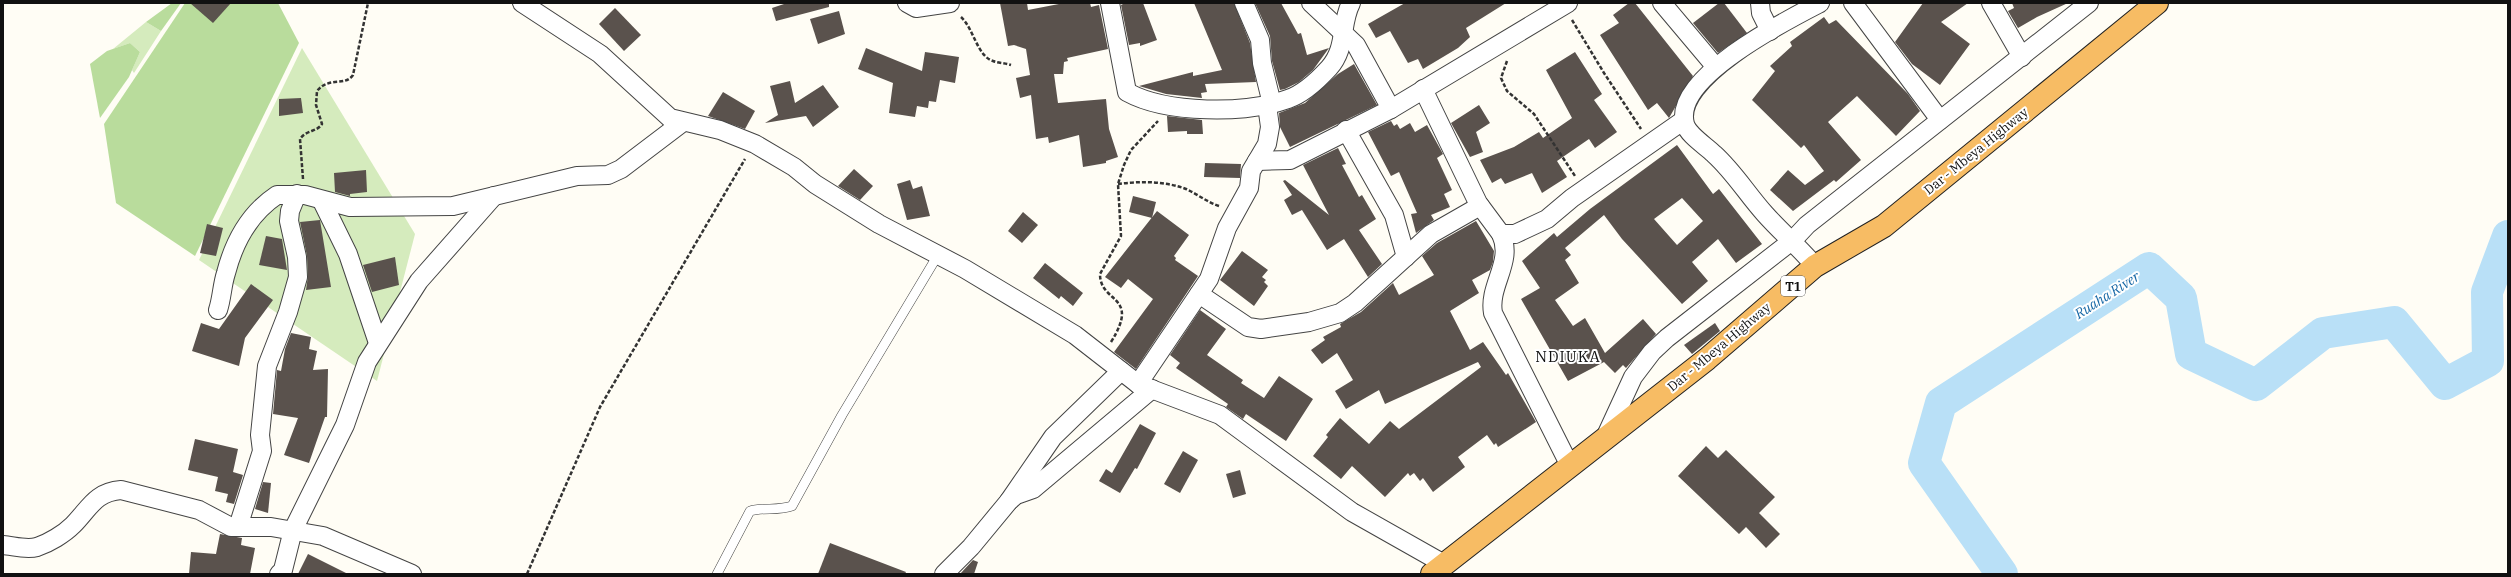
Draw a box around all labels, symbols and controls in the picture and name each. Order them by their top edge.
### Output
street label: Dar - Mbeya Highway [1920,104,2032,198]
water label: Ruaha River [2070,267,2144,323]
road number: T1 [1781,276,1805,296]
street label: Dar - Mbeya Highway [1664,299,1774,395]
district label: NDIUKA [1535,347,1601,366]

